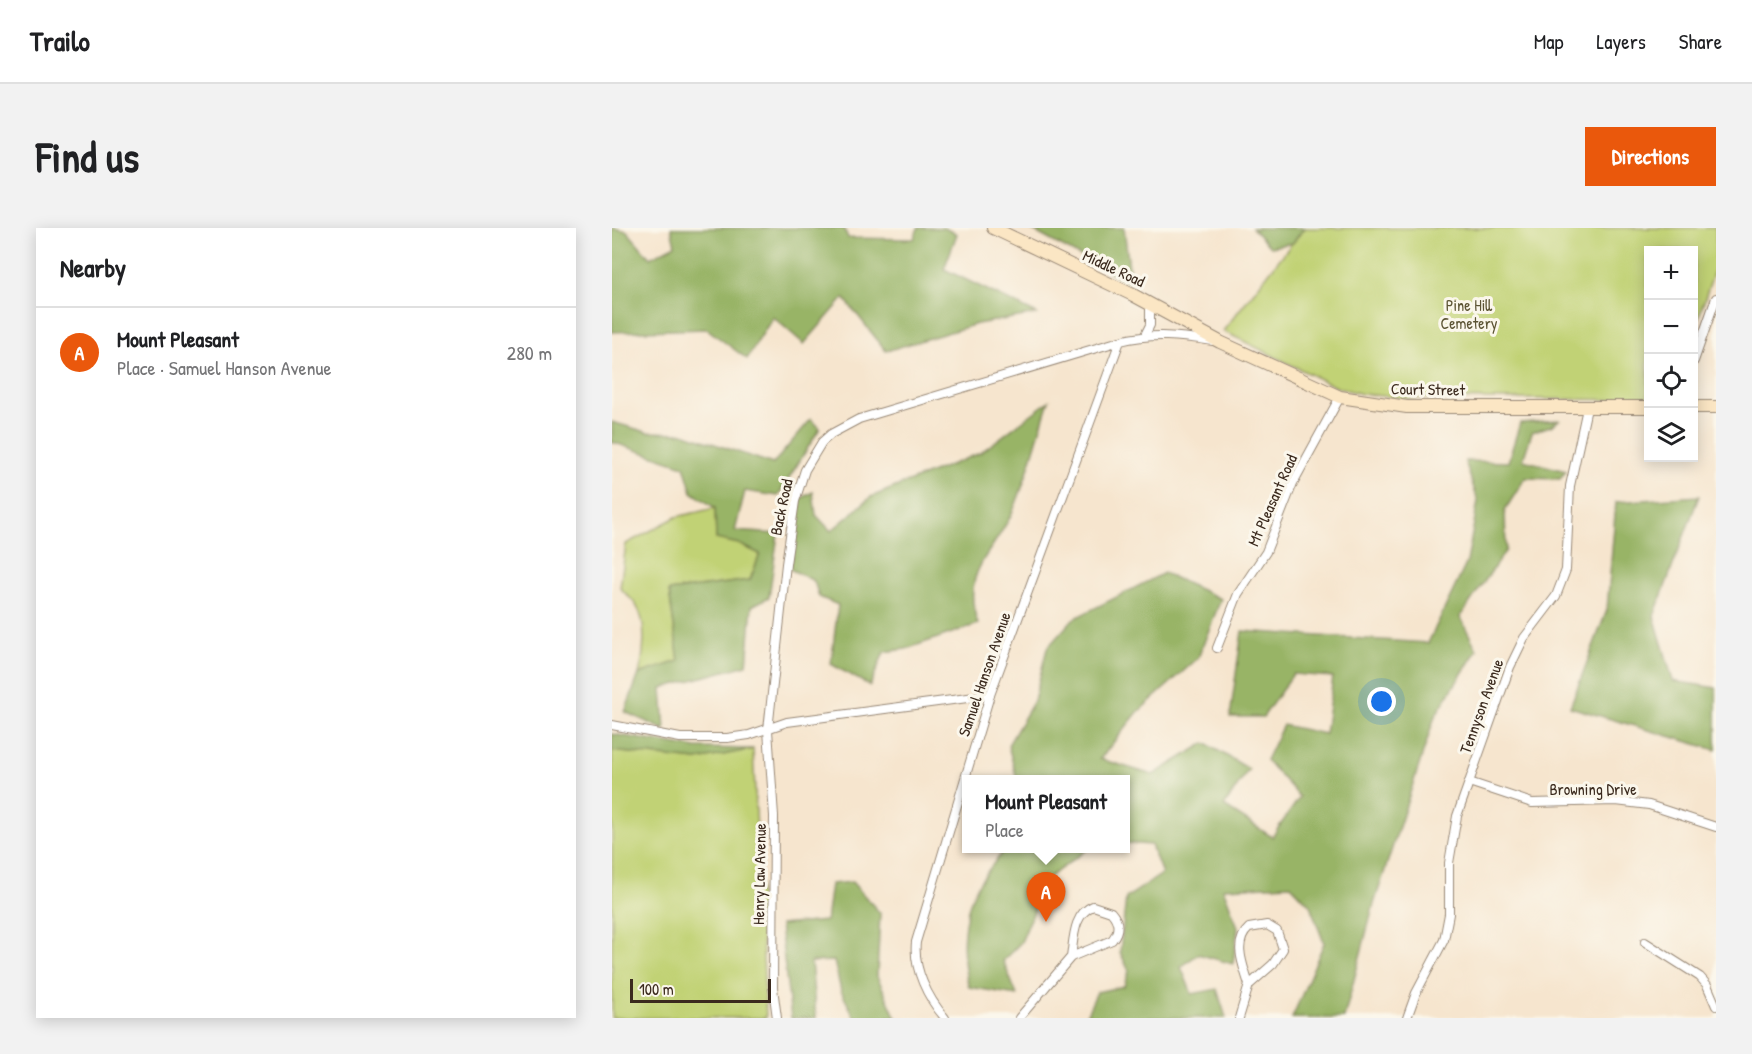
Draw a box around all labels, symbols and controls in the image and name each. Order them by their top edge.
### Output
text: Trailo [30,22,90,60]
text: Map [1534,27,1563,56]
text: Layers [1596,27,1646,56]
text: Share [1679,27,1722,56]
button: Directions [1585,127,1716,186]
text: Find us [36,128,139,185]
street label: Middle Road [1079,244,1149,292]
map controls [1644,246,1698,462]
button: + [1644,246,1698,300]
text: Nearby [60,250,126,285]
park label: Pine Hill Cemetery [1440,294,1498,334]
button: − [1644,300,1698,354]
text: Mount Pleasant [117,324,239,354]
text: A [75,339,84,366]
text: 280 m [507,339,552,366]
text: Place · Samuel Hanson Avenue [117,354,332,381]
button: locate [1644,354,1698,408]
street label: Court Street [1391,377,1466,401]
button: layers [1644,408,1698,462]
street label: Mt Pleasant Road [1242,451,1302,549]
street label: Back Road [764,477,798,537]
street label: Samuel Hanson Avenue [952,608,1016,739]
street label: Tennyson Avenue [1454,655,1509,756]
your location [1367,687,1396,716]
popup [962,775,1130,853]
street label: Browning Drive [1549,778,1637,800]
text: Mount Pleasant [985,786,1107,816]
text: Place [985,816,1024,843]
street label: Henry Law Avenue [747,822,771,925]
pin: A [1026,872,1066,922]
scale bar [630,976,771,1004]
text: 100 m [639,978,674,1000]

